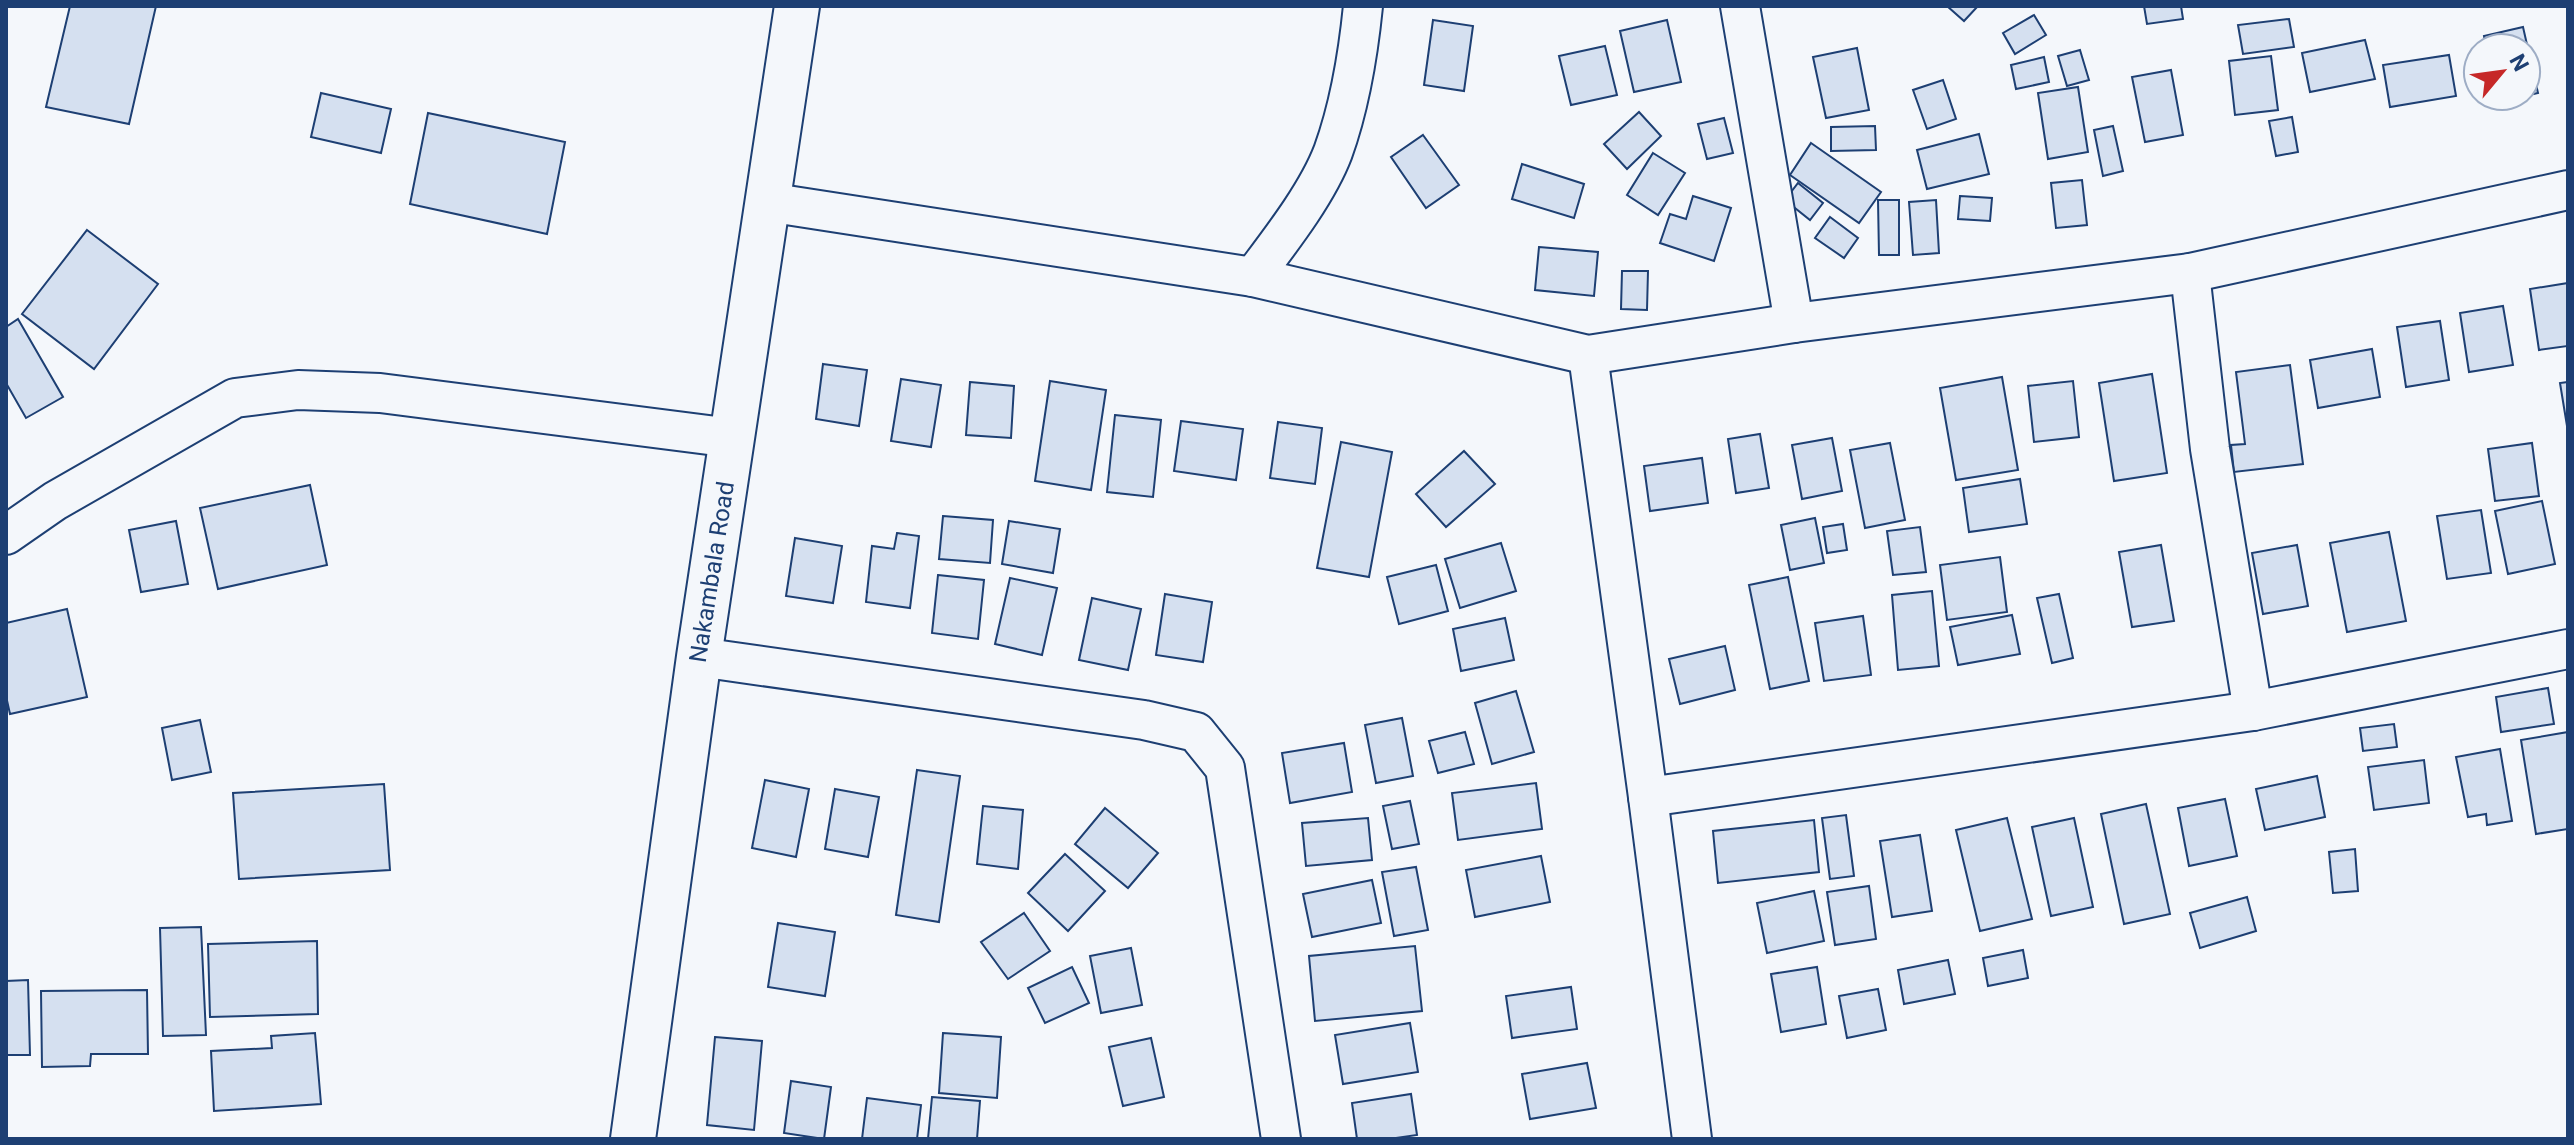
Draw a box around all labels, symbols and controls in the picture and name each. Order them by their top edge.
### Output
north arrow [2462,32,2542,112]
text: N [2504,50,2534,75]
street label: Nakambala Road [684,479,740,665]

